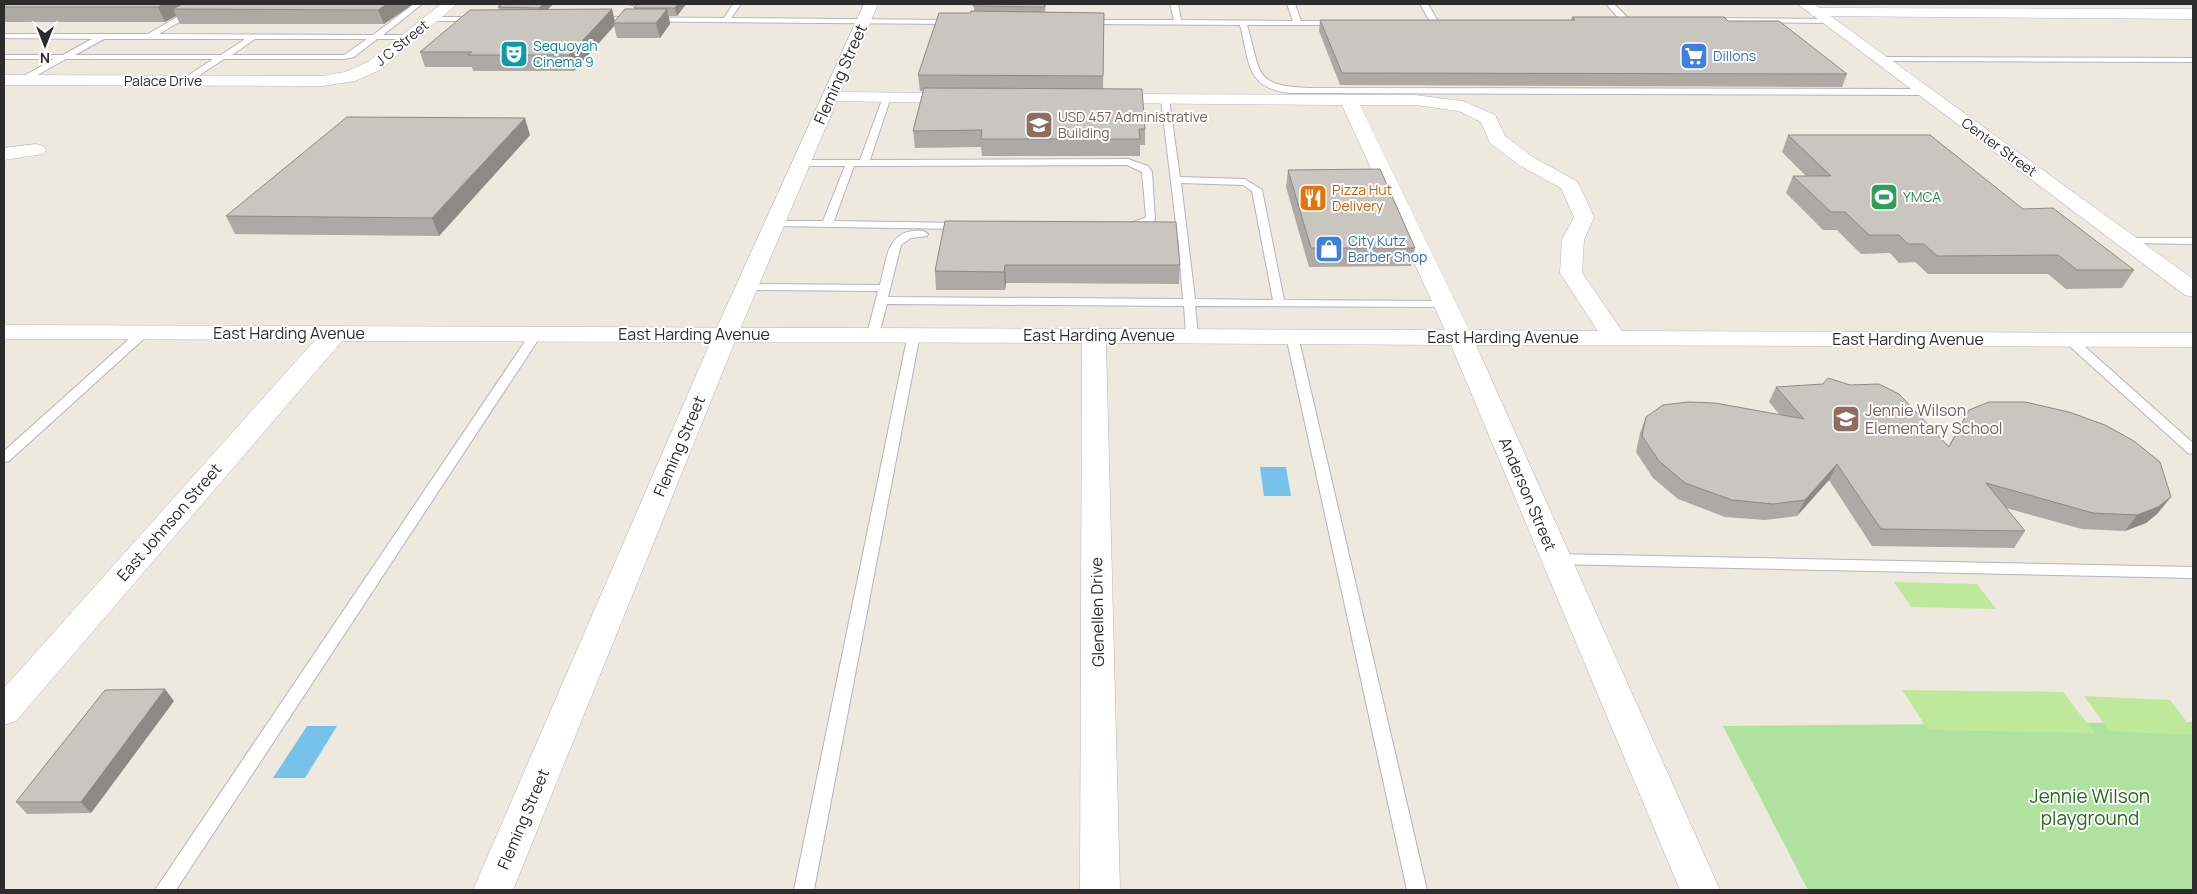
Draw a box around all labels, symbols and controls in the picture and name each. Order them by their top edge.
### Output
street label: J C Street [371,15,433,70]
north arrow [20,20,70,70]
street label: Fleming Street [808,20,872,128]
place label: Sequoyah Cinema 9 [533,36,598,71]
theatre icon: Sequoyah Cinema 9 [499,39,529,69]
supermarket icon: Dillons [1679,41,1709,71]
place label: Dillons [1713,46,1756,65]
text: N [40,49,50,68]
street label: Palace Drive [124,71,202,90]
place label: USD 457 Administrative Building [1058,107,1208,142]
school or university icon: USD 457 Administrative Building [1024,110,1054,140]
street label: Center Street [1958,113,2041,181]
place label: Pizza Hut Delivery [1332,180,1393,215]
sports icon: YMCA [1869,182,1899,212]
restaurant icon: Pizza Hut Delivery [1298,183,1328,213]
place label: YMCA [1903,187,1941,206]
place label: City Kutz Barber Shop [1348,231,1427,266]
shop icon: City Kutz Barber Shop [1314,234,1344,264]
street label: East Harding Avenue [213,322,365,344]
street label: East Harding Avenue [618,323,770,345]
street label: East Harding Avenue [1023,324,1175,346]
street label: East Harding Avenue [1427,326,1579,348]
street label: East Harding Avenue [1832,328,1984,350]
street label: Fleming Street [648,392,710,500]
place label: Jennie Wilson Elementary School [1865,399,2003,439]
school or university icon: Jennie Wilson Elementary School [1831,404,1861,434]
street label: Anderson Street [1494,434,1562,554]
street label: East Johnson Street [112,458,226,586]
street label: Glenellen Drive [1085,557,1109,667]
street label: Fleming Street [492,765,554,873]
park label: Jennie Wilson playground [2030,783,2150,831]

